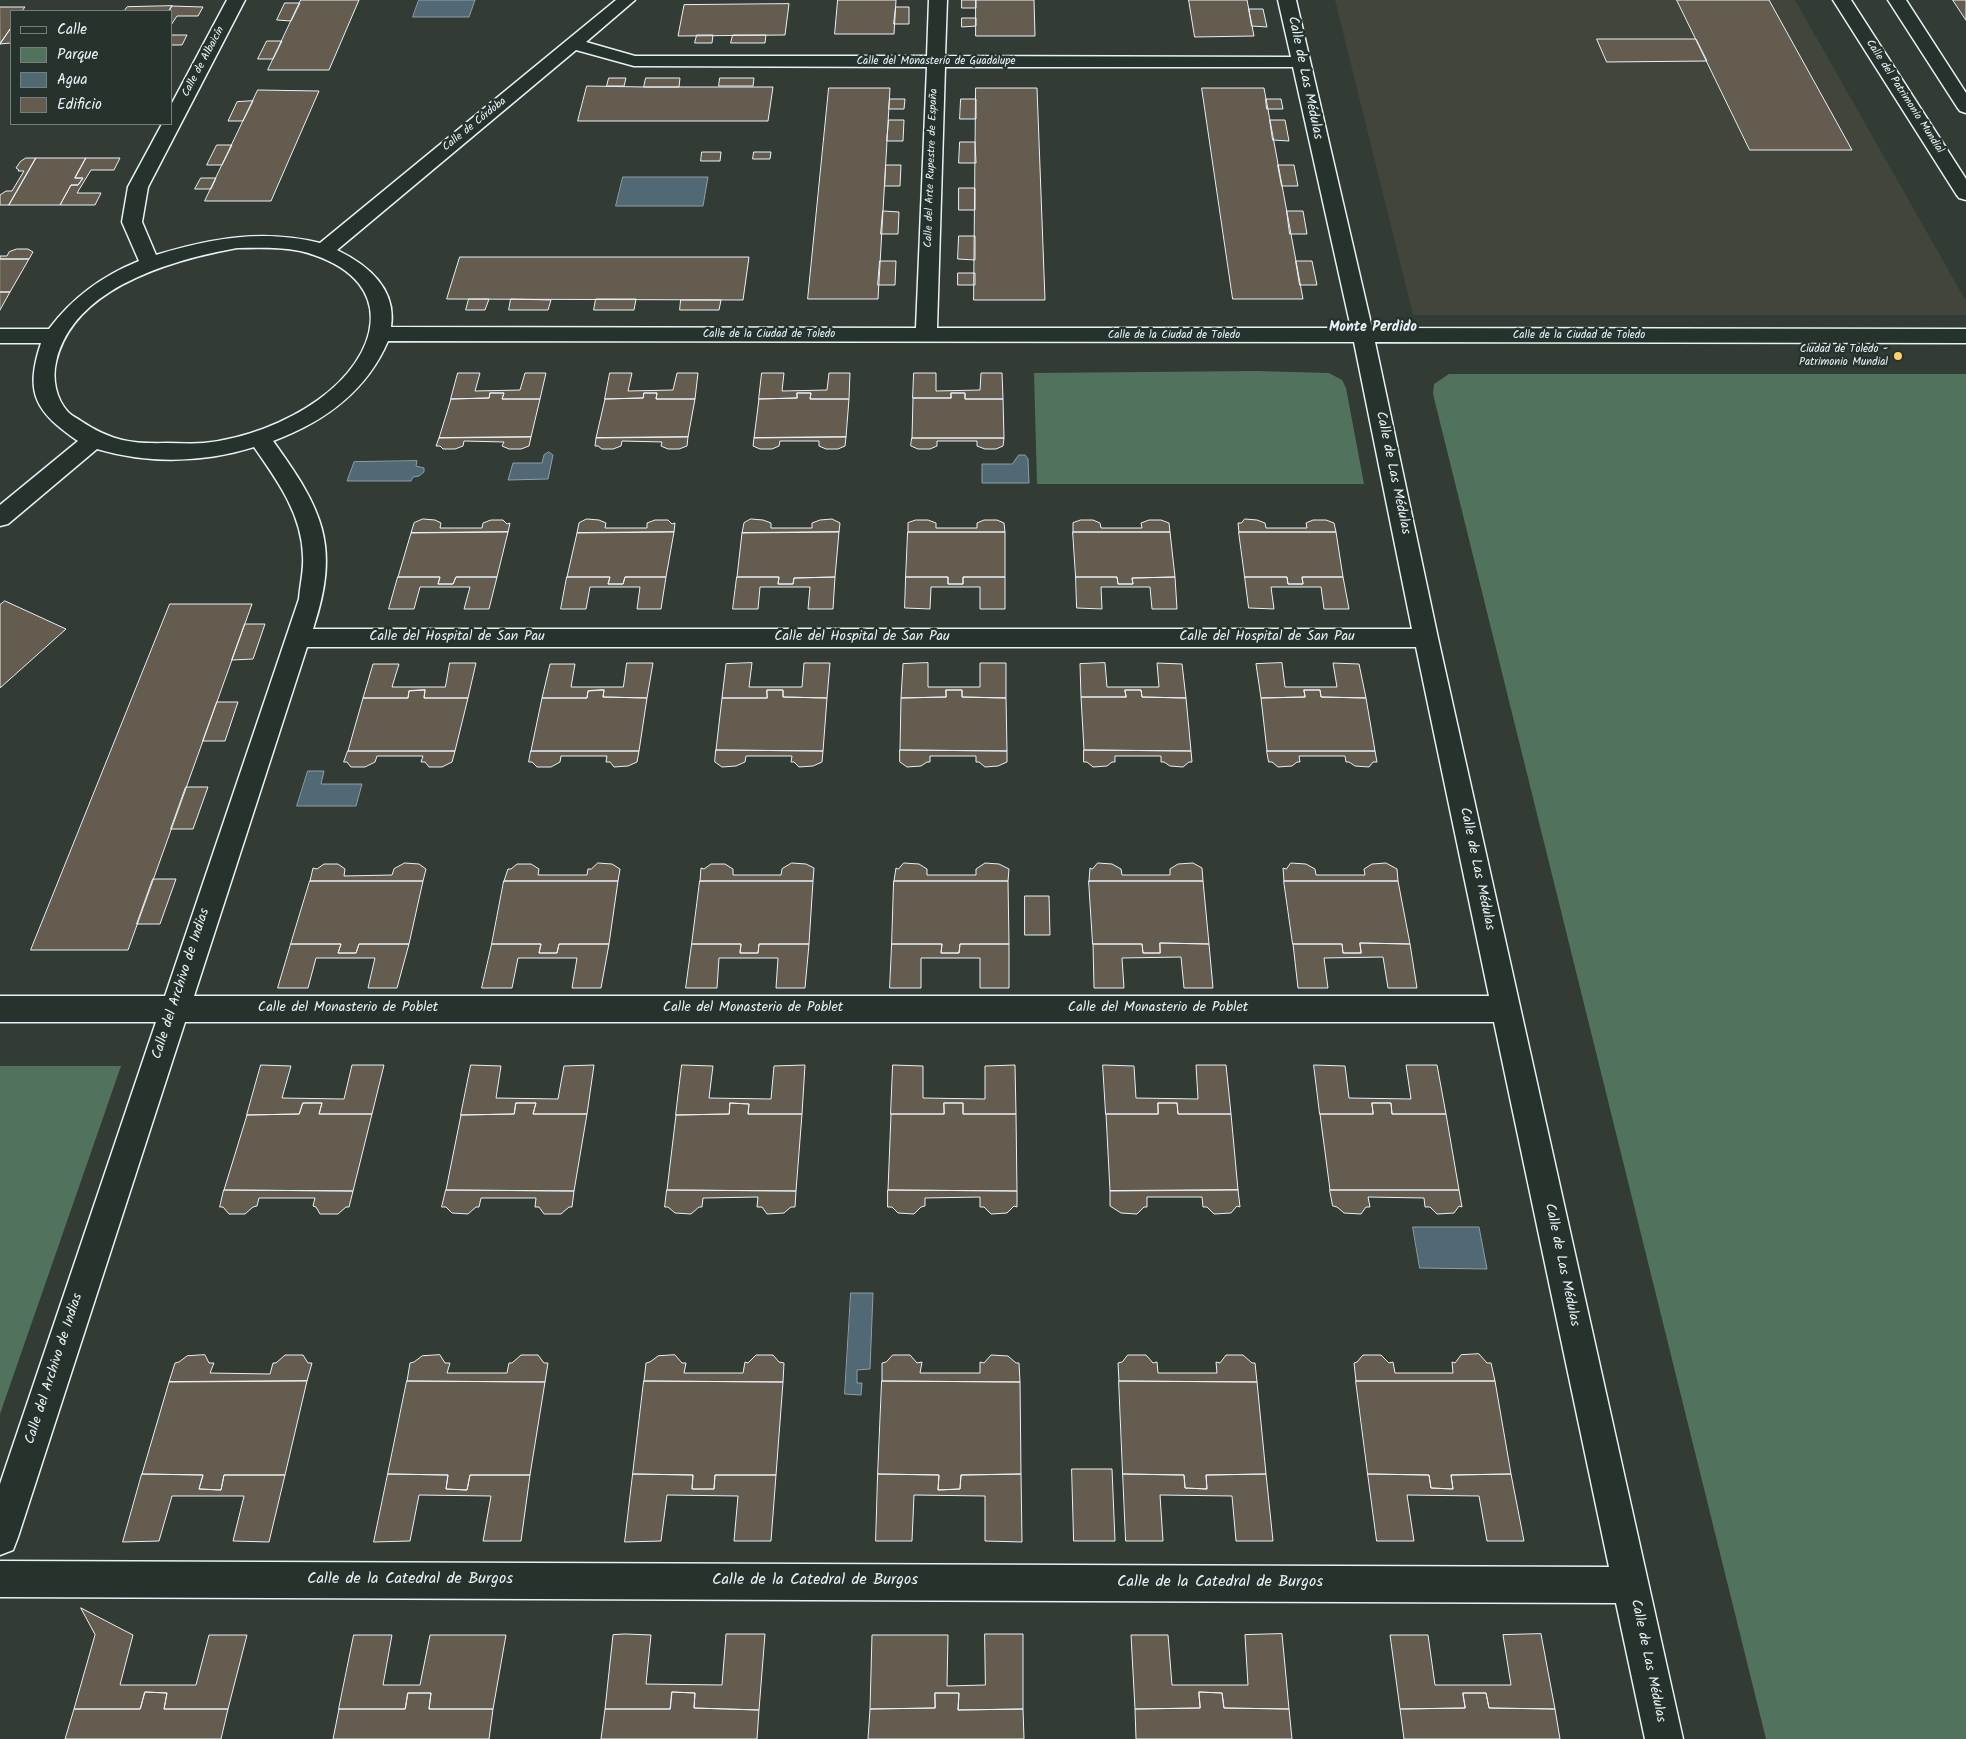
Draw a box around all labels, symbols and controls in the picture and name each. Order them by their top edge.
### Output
legend [10,10,172,125]
street label: Calle de Las Médulas [1283,15,1325,141]
text: Calle [57,18,87,42]
street label: Calle de Albaicín [180,25,228,99]
street label: Calle del Patrimonio Mundial [1862,38,1946,156]
text: Parque [57,43,98,67]
street label: Calle del Monasterio de Guadalupe [856,55,1016,69]
text: Agua [57,68,88,92]
street label: Calle del Arte Rupestre de España [923,88,941,248]
text: Edificio [57,93,102,117]
street label: Calle de Córdoba [441,95,509,155]
district label: Monte Perdido [1329,321,1417,337]
street label: Calle de la Ciudad de Toledo [703,328,835,342]
street label: Calle de la Ciudad de Toledo [1108,329,1240,343]
street label: Calle de la Ciudad de Toledo [1513,329,1645,343]
place label: Ciudad de Toledo - Patrimonio Mundial [1799,343,1888,369]
marker: Ciudad de Toledo - Patrimonio Mundial [1892,350,1904,362]
street label: Calle de Las Médulas [1371,410,1413,536]
street label: Calle del Hospital de San Pau [369,630,545,646]
street label: Calle del Hospital de San Pau [774,630,950,646]
street label: Calle del Hospital de San Pau [1179,630,1355,646]
street label: Calle de Las Médulas [1455,806,1497,932]
street label: Calle del Archivo de Indias [150,906,214,1062]
street label: Calle del Monasterio de Poblet [258,1001,438,1017]
street label: Calle del Monasterio de Poblet [663,1001,843,1017]
street label: Calle del Monasterio de Poblet [1068,1001,1248,1017]
street label: Calle de Las Médulas [1540,1202,1582,1328]
street label: Calle del Archivo de Indias [23,1291,87,1447]
street label: Calle de la Catedral de Burgos [307,1570,513,1590]
street label: Calle de la Catedral de Burgos [712,1571,918,1591]
street label: Calle de la Catedral de Burgos [1117,1573,1323,1593]
street label: Calle de Las Médulas [1626,1598,1668,1724]

